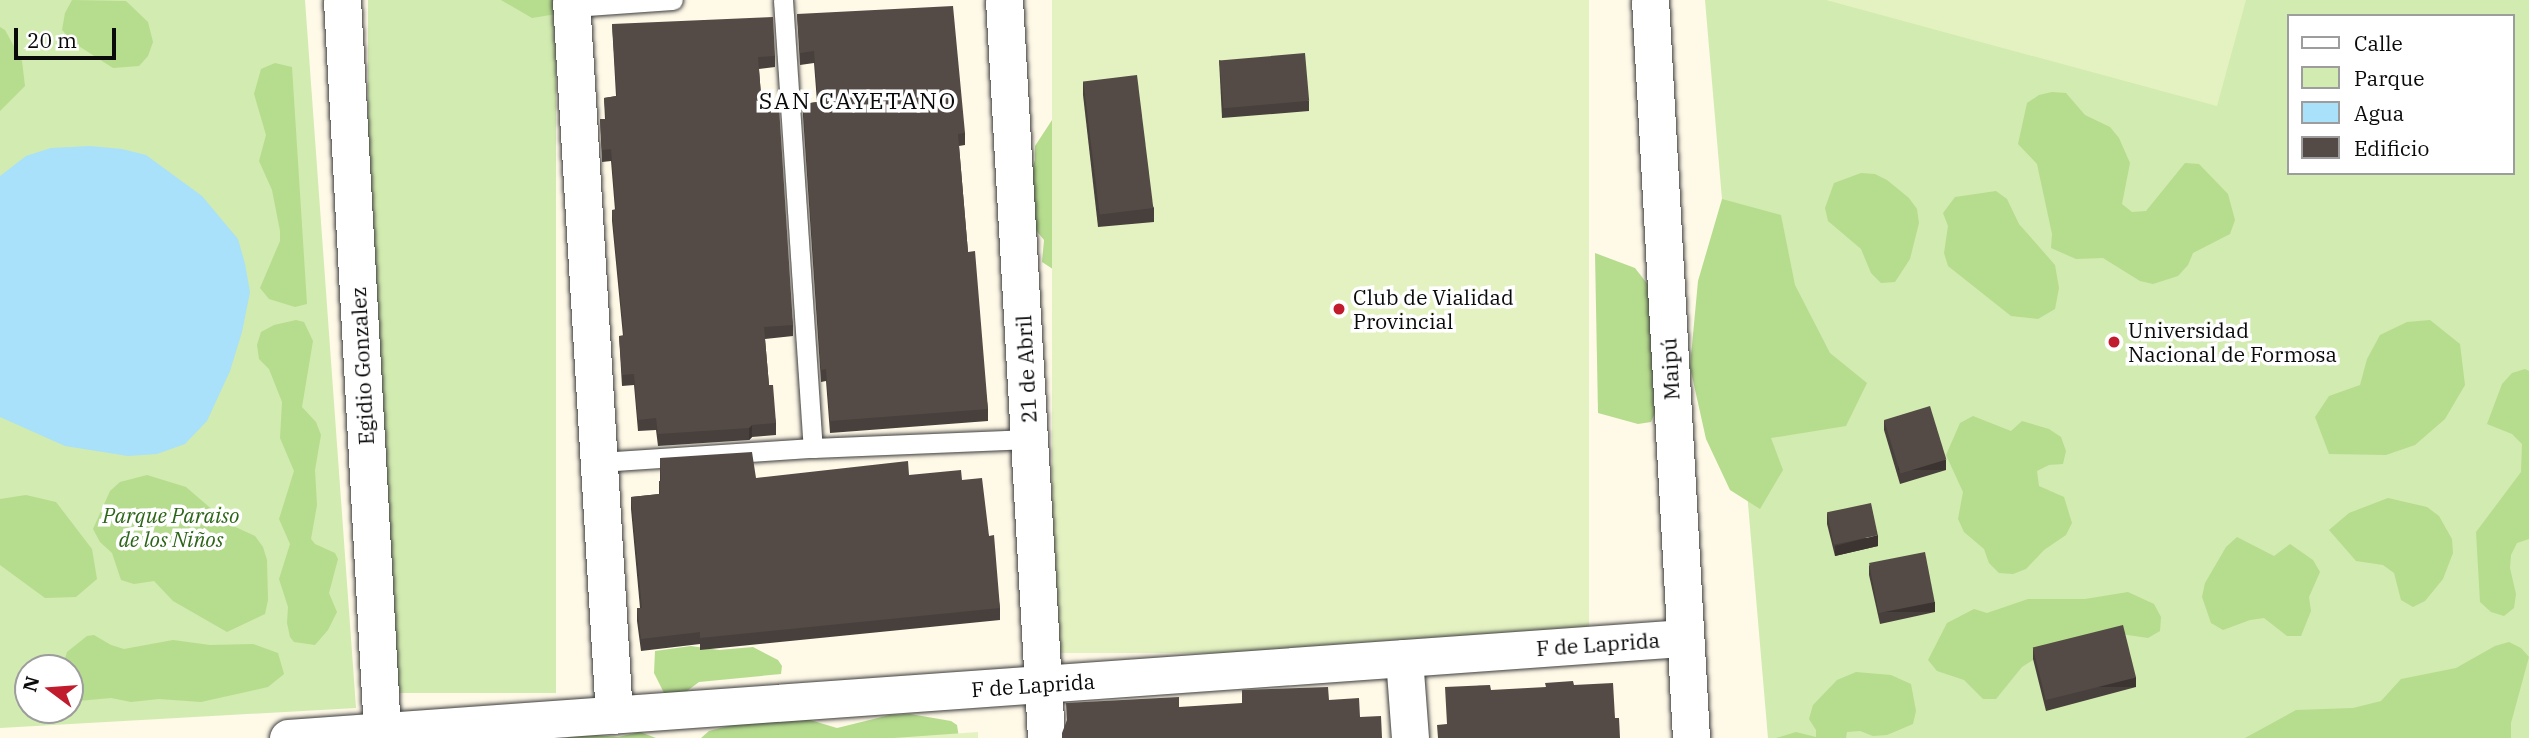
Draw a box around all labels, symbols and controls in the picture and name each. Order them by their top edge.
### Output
scale bar [18,14,119,58]
legend [2288,14,2515,175]
text: 20 m [27,26,77,54]
text: Calle [2354,29,2403,57]
text: Parque [2354,64,2424,92]
district label: SAN CAYETANO [760,86,956,114]
text: Agua [2354,99,2404,127]
text: Edificio [2354,134,2429,162]
place label: Club de Vialidad Provincial [1353,284,1514,334]
street label: Egidio Gonzalez [345,286,379,446]
marker: Club de Vialidad Provincial [1331,301,1347,317]
street label: 21 de Abril [1011,314,1041,424]
place label: Universidad Nacional de Formosa [2128,317,2337,367]
marker: Universidad Nacional de Formosa [2106,334,2122,350]
street label: Maipú [1656,337,1684,401]
park label: Parque Paraiso de los Niños [103,502,239,552]
street label: F de Laprida [1535,627,1661,661]
north arrow [14,654,84,724]
street label: F de Laprida [970,668,1096,702]
text: N [17,673,44,694]

